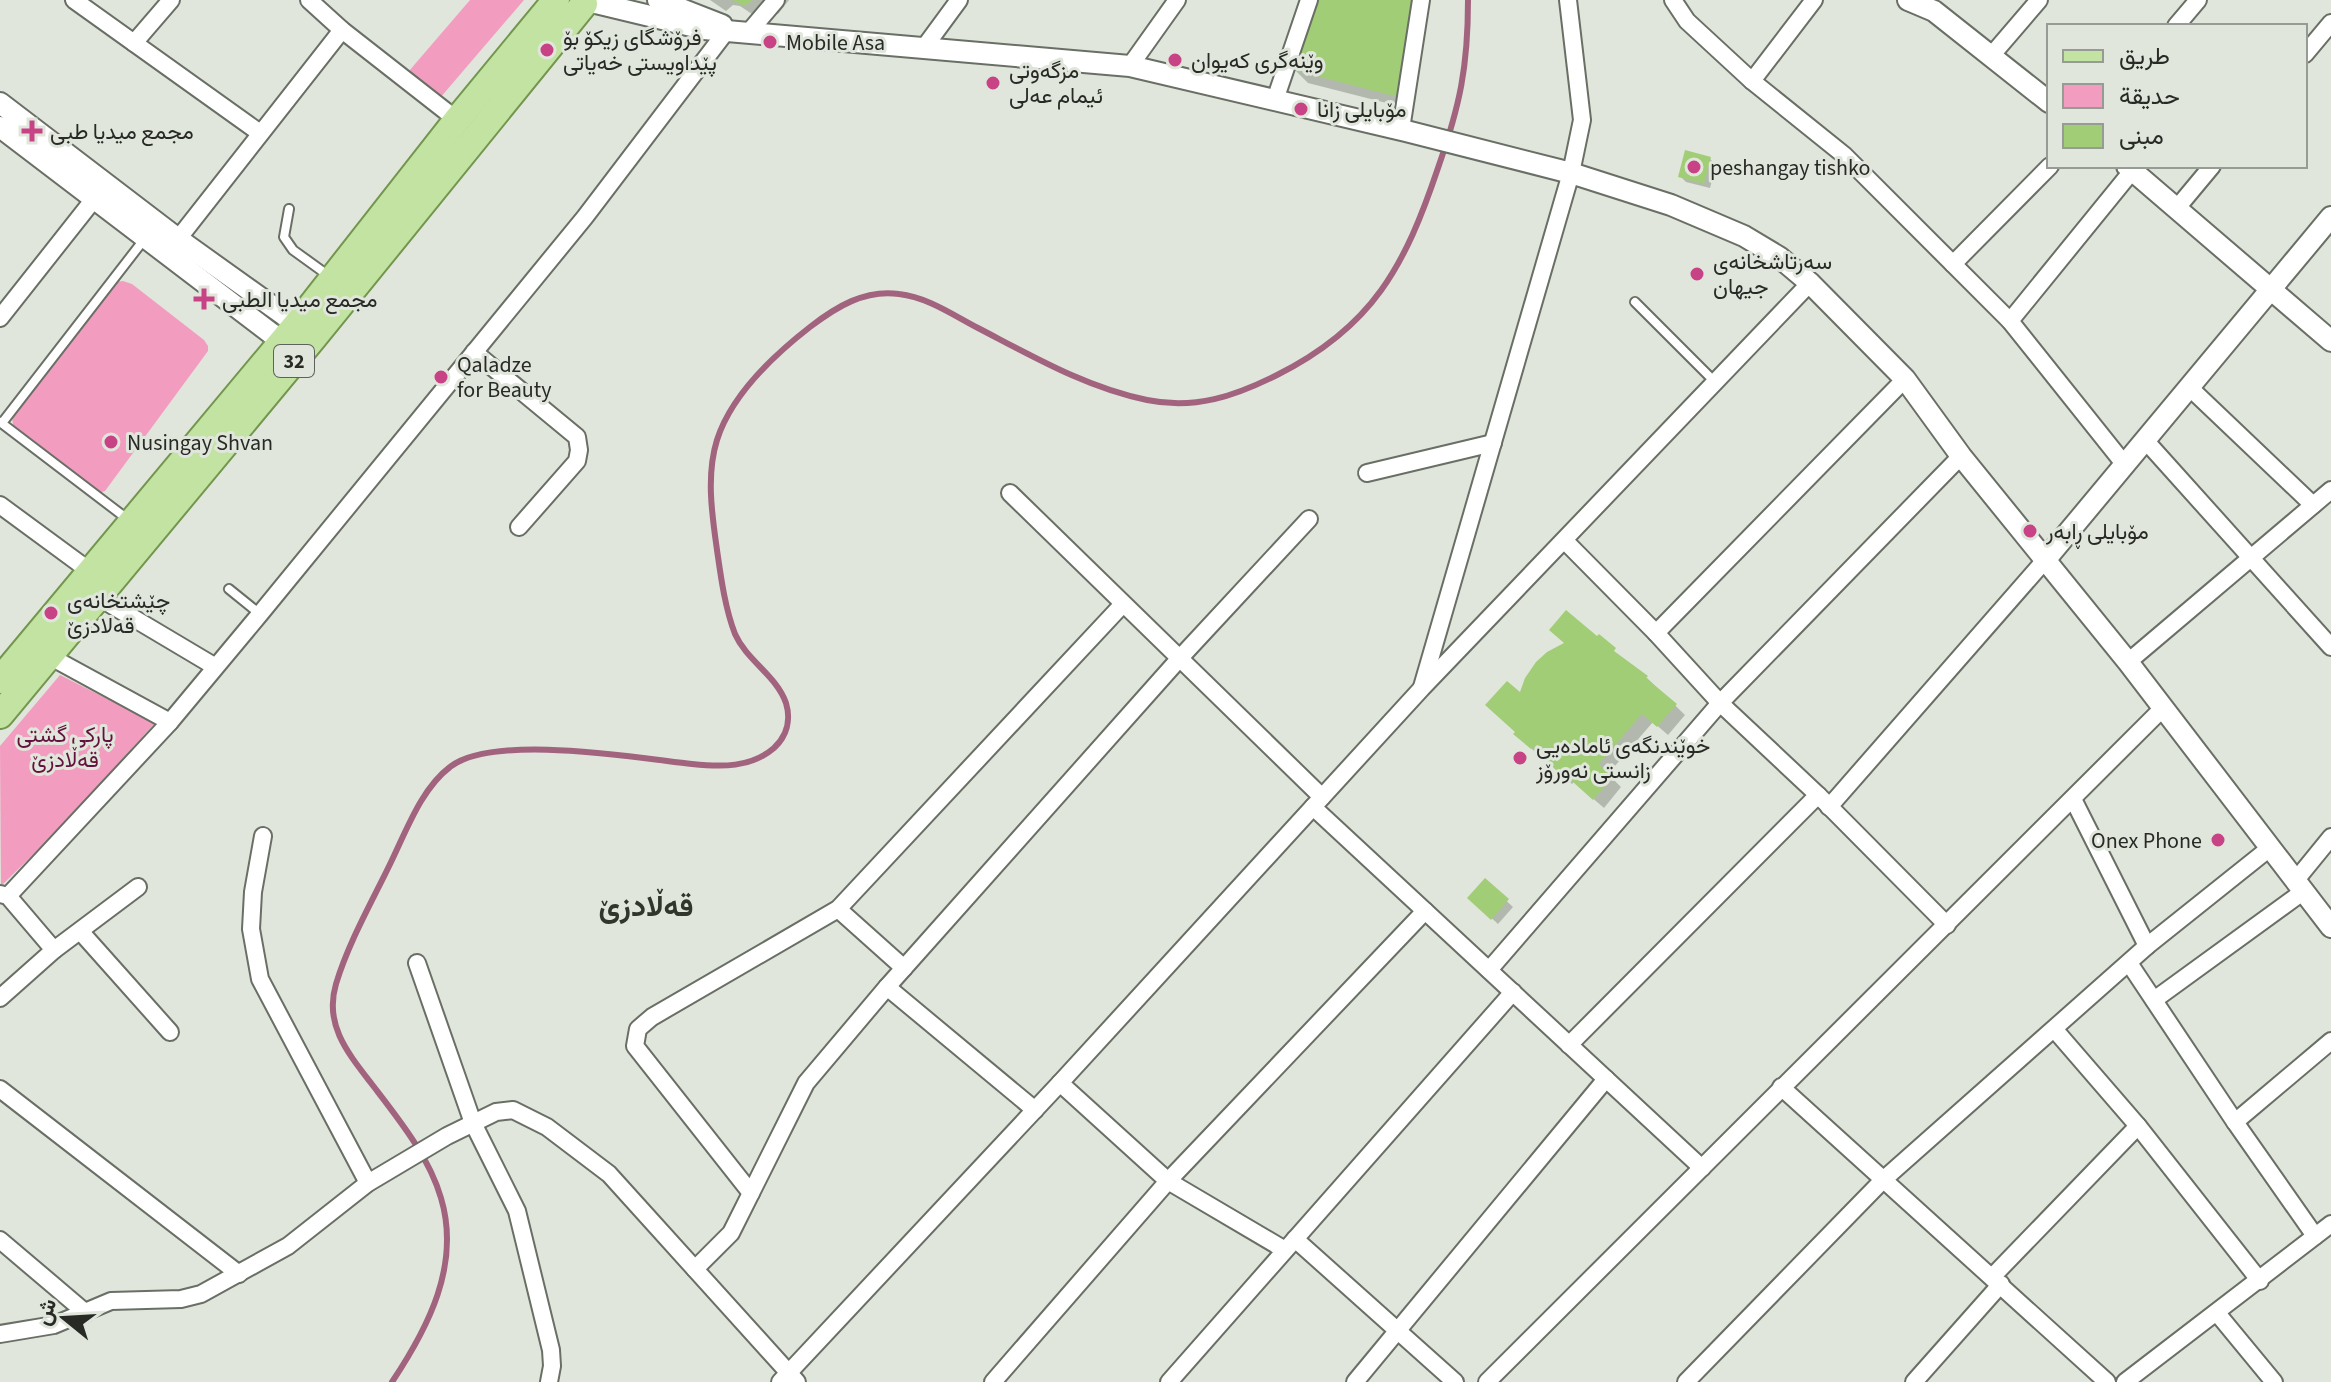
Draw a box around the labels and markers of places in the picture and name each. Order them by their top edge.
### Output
place label: فرۆشگای زیکۆ بۆ پێداویستی خەیاتی [563,22,717,79]
place label: Mobile Asa [786,27,885,59]
marker: Mobile Asa [761,33,779,51]
marker: فرۆشگای زیکۆ بۆ پێداویستی خەیاتی [538,41,556,59]
place label: وێنەگری کەیوان [1191,45,1324,77]
marker: وێنەگری کەیوان [1166,51,1184,69]
place label: مزگەوتی ئیمام عەلی [1009,55,1103,112]
marker: مزگەوتی ئیمام عەلی [984,74,1002,92]
place label: مۆبایلی زانا [1317,94,1406,126]
marker: مۆبایلی زانا [1292,100,1310,118]
place label: مجمع میدیا طبی [50,116,194,148]
marker: مجمع میدیا طبی [21,120,43,142]
place label: peshangay tishko [1710,152,1870,184]
marker: peshangay tishko [1685,158,1703,176]
place label: سەرتاشخانەی جیهان [1713,246,1832,303]
marker: سەرتاشخانەی جیهان [1688,265,1706,283]
place label: مجمع میدیا الطبی [222,284,378,316]
marker: مجمع میدیا الطبی [193,288,215,310]
place label: Qaladze for Beauty [457,349,552,406]
marker: Qaladze for Beauty [432,368,450,386]
place label: Nusingay Shvan [127,427,273,459]
marker: Nusingay Shvan [102,433,120,451]
place label: مۆبایلی ڕابەر [2045,516,2149,549]
marker: مۆبایلی ڕابەر [2021,522,2039,540]
place label: چێشتخانەی قەلادزێ [67,585,170,642]
marker: چێشتخانەی قەلادزێ [42,604,60,622]
place label: خوێندنگەی ئامادەیی زانستی نەورۆز [1535,730,1710,787]
marker: خوێندنگەی ئامادەیی زانستی نەورۆز [1511,749,1529,767]
place label: Onex Phone [2091,825,2202,857]
marker: Onex Phone [2209,831,2227,849]

